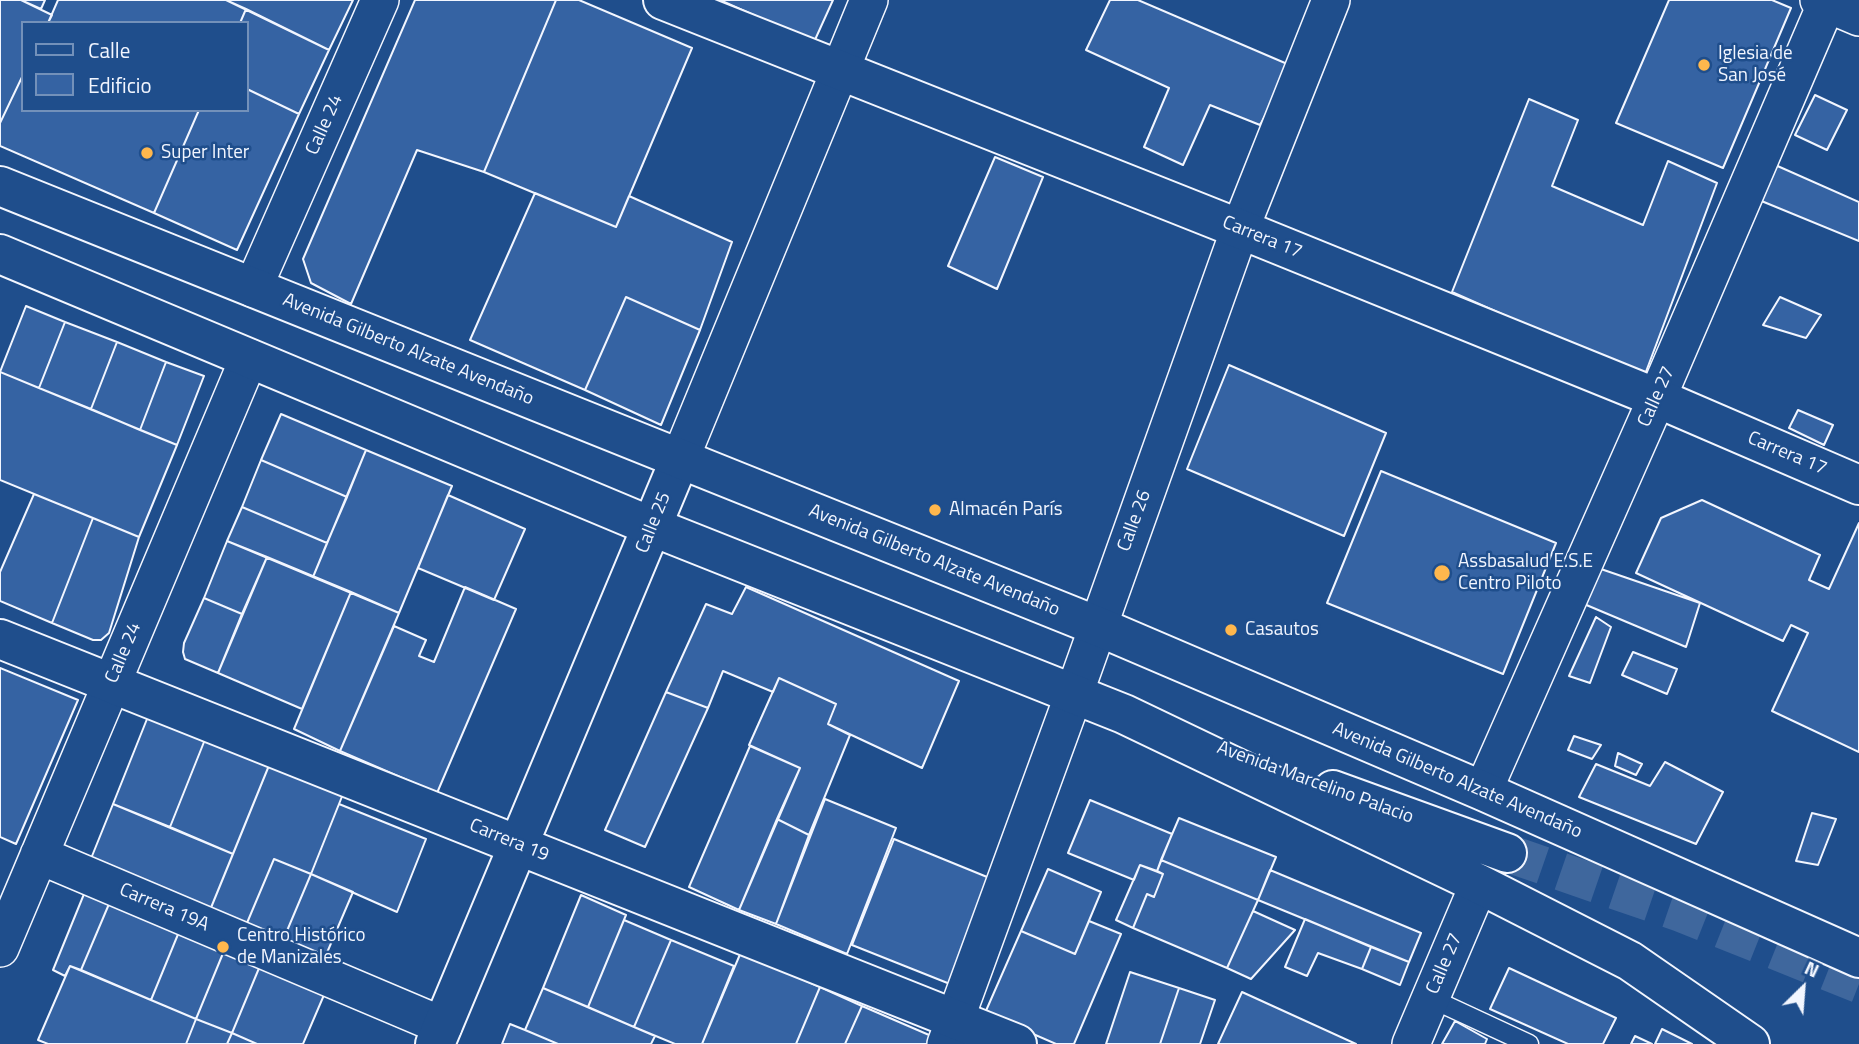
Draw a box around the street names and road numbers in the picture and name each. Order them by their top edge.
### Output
street label: Calle 24 [302,91,348,159]
street label: Carrera 17 [1219,212,1305,264]
street label: Avenida Gilberto Alzate Avendaño [279,289,537,411]
street label: Calle 27 [1634,363,1680,431]
street label: Carrera 17 [1744,427,1830,481]
street label: Calle 26 [1113,487,1157,555]
street label: Calle 25 [632,489,676,557]
street label: Avenida Gilberto Alzate Avendaño [805,500,1063,622]
street label: Calle 24 [101,619,147,687]
street label: Avenida Gilberto Alzate Avendaño [1329,718,1585,844]
street label: Avenida Marcelino Palacio [1214,737,1416,829]
street label: Carrera 19 [466,815,552,867]
street label: Carrera 19A [116,879,212,937]
street label: Calle 27 [1422,930,1468,998]

